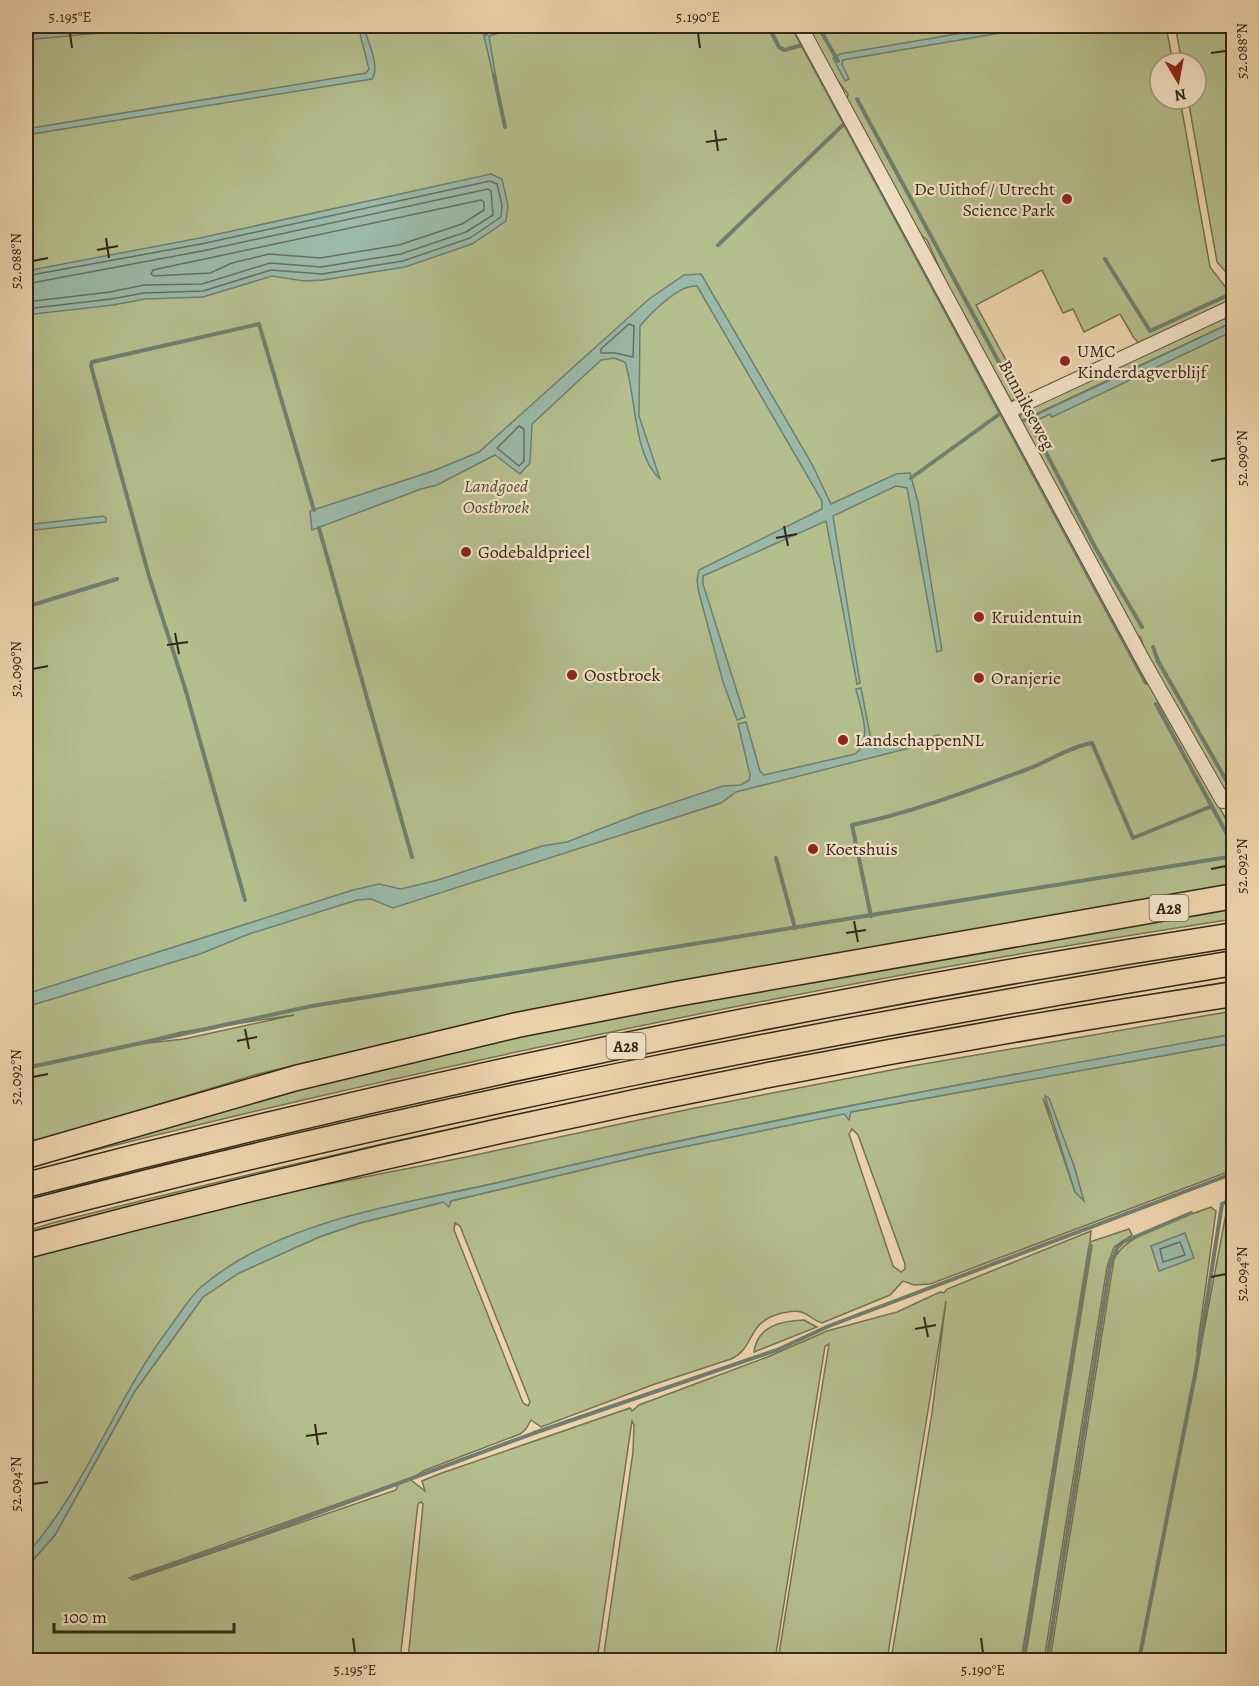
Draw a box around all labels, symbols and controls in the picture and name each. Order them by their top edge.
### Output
text: 5.195°E [49,7,91,27]
text: 5.190°E [676,7,720,27]
text: 52.088°N [1232,23,1252,79]
north arrow [1148,51,1208,111]
text: N [1172,83,1188,107]
place label: De Uithof / Utrecht Science Park [914,177,1055,222]
marker: De Uithof / Utrecht Science Park [1060,192,1074,206]
text: 52.088°N [6,233,26,289]
place label: UMC Kinderdagverblijf [1077,339,1210,384]
marker: UMC Kinderdagverblijf [1058,354,1072,368]
street label: Bunnikseweg [993,356,1061,454]
text: 52.090°N [1232,430,1252,486]
park label: Landgoed Oostbroek [463,474,529,519]
place label: Godebaldprieel [478,540,591,564]
marker: Godebaldprieel [459,545,473,559]
place label: Kruidentuin [991,605,1082,629]
marker: Kruidentuin [972,610,986,624]
text: 52.090°N [6,641,26,697]
place label: Oostbroek [584,663,660,687]
place label: Oranjerie [991,666,1061,690]
marker: Oostbroek [565,668,579,682]
marker: Oranjerie [972,671,986,685]
place label: LandschappenNL [855,728,984,752]
marker: LandschappenNL [836,733,850,747]
place label: Koetshuis [825,837,898,861]
text: 52.092°N [1232,838,1252,894]
marker: Koetshuis [806,842,820,856]
road number: A28 [1150,895,1188,921]
road number: A28 [606,1033,646,1059]
text: 52.092°N [6,1049,26,1105]
text: 52.094°N [1232,1246,1252,1302]
text: 52.094°N [6,1456,26,1512]
scale bar [54,1596,234,1634]
text: 100 m [63,1605,107,1629]
text: 5.195°E [334,1660,376,1680]
text: 5.190°E [961,1660,1005,1680]

